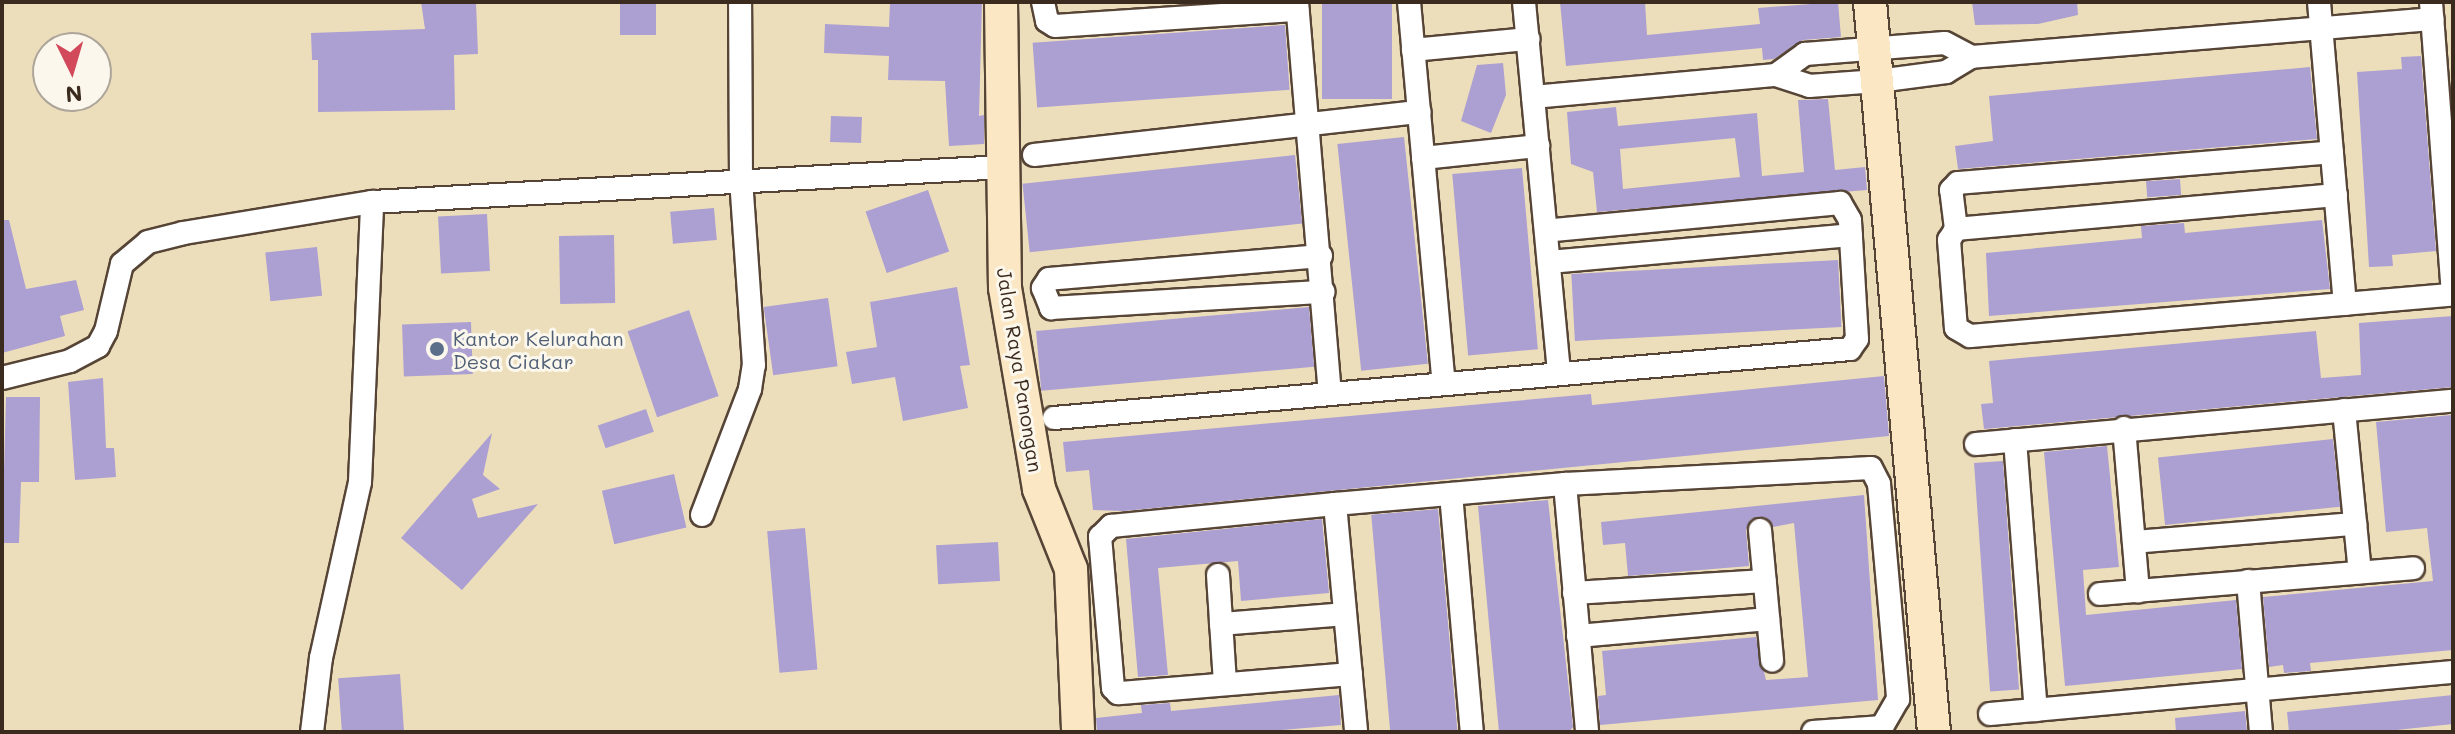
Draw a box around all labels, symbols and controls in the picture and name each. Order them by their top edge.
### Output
north arrow [32,32,112,112]
text: N [64,79,84,110]
street label: Jalan Raya Panongan [992,266,1048,474]
place label: Kantor Kelurahan Desa Ciakar [453,326,624,373]
marker: Kantor Kelurahan Desa Ciakar [428,340,446,358]

